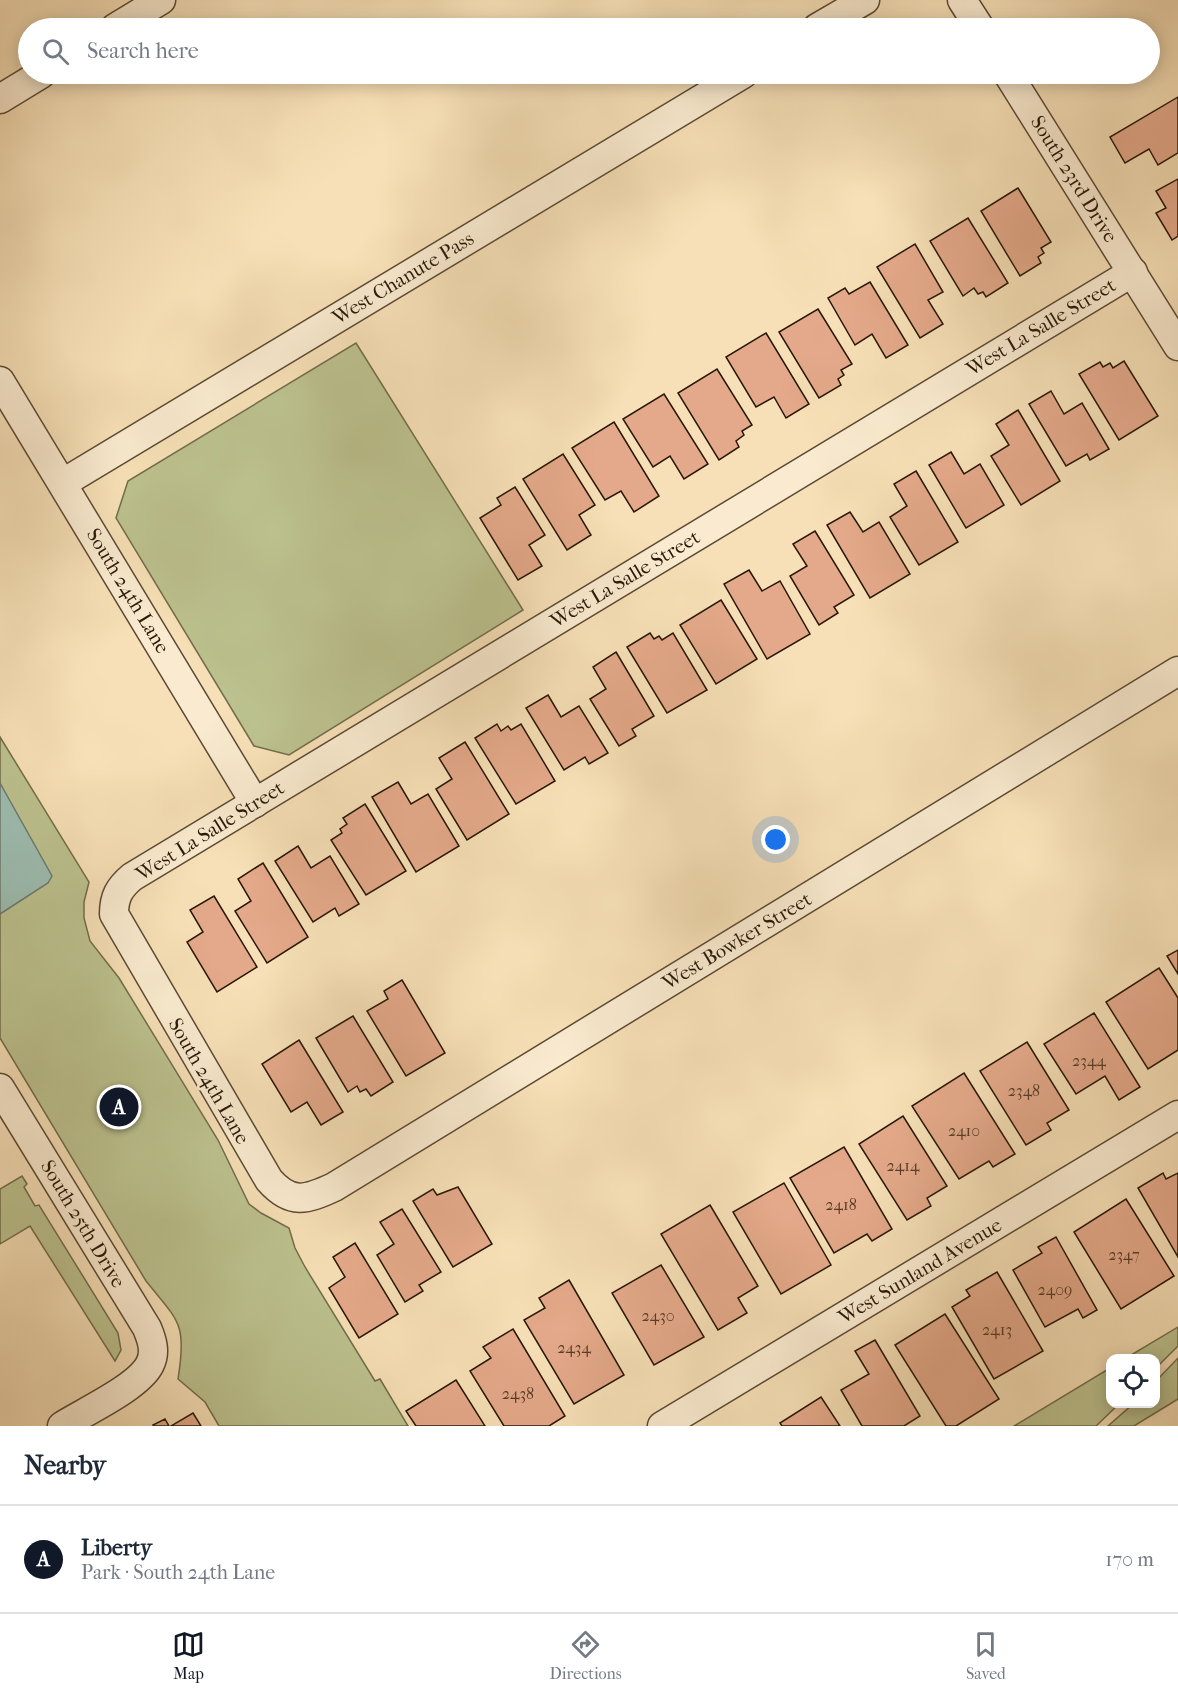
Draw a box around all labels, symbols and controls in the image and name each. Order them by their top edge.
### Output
search box [18,18,1160,84]
icon: search [39,35,72,68]
text: Search here [87,38,199,64]
street label: South 23rd Drive [1026,111,1122,247]
street label: West Chanute Pass [327,227,478,330]
street label: West La Salle Street [961,273,1120,381]
street label: South 24th Lane [82,524,174,658]
street label: West La Salle Street [545,525,704,633]
street label: West La Salle Street [131,776,288,886]
your location [761,825,790,854]
street label: West Bowker Street [657,887,816,995]
street label: South 24th Lane [164,1014,254,1148]
house number: 2344 [1072,1051,1106,1070]
house number: 2348 [1008,1081,1040,1100]
pin: A [100,1084,138,1130]
house number: 2410 [948,1121,980,1140]
street label: South 25th Drive [36,1156,130,1292]
house number: 2414 [887,1156,920,1175]
house number: 2418 [825,1195,857,1214]
street label: West Sunland Avenue [833,1213,1006,1329]
house number: 2347 [1108,1245,1140,1264]
house number: 2409 [1038,1280,1072,1299]
house number: 2430 [641,1306,675,1325]
house number: 2413 [982,1320,1012,1339]
house number: 2434 [557,1338,591,1357]
map controls [1106,1354,1160,1408]
button: locate [1106,1354,1160,1408]
house number: 2438 [502,1384,534,1403]
text: Nearby [24,1450,106,1481]
text: Liberty [81,1535,152,1561]
text: A [37,1548,50,1571]
text: 170 m [1105,1548,1154,1571]
text: Park · South 24th Lane [81,1561,275,1584]
tab: Map [172,1628,205,1683]
tab: Directions [550,1628,622,1683]
tab: Saved [966,1628,1006,1683]

